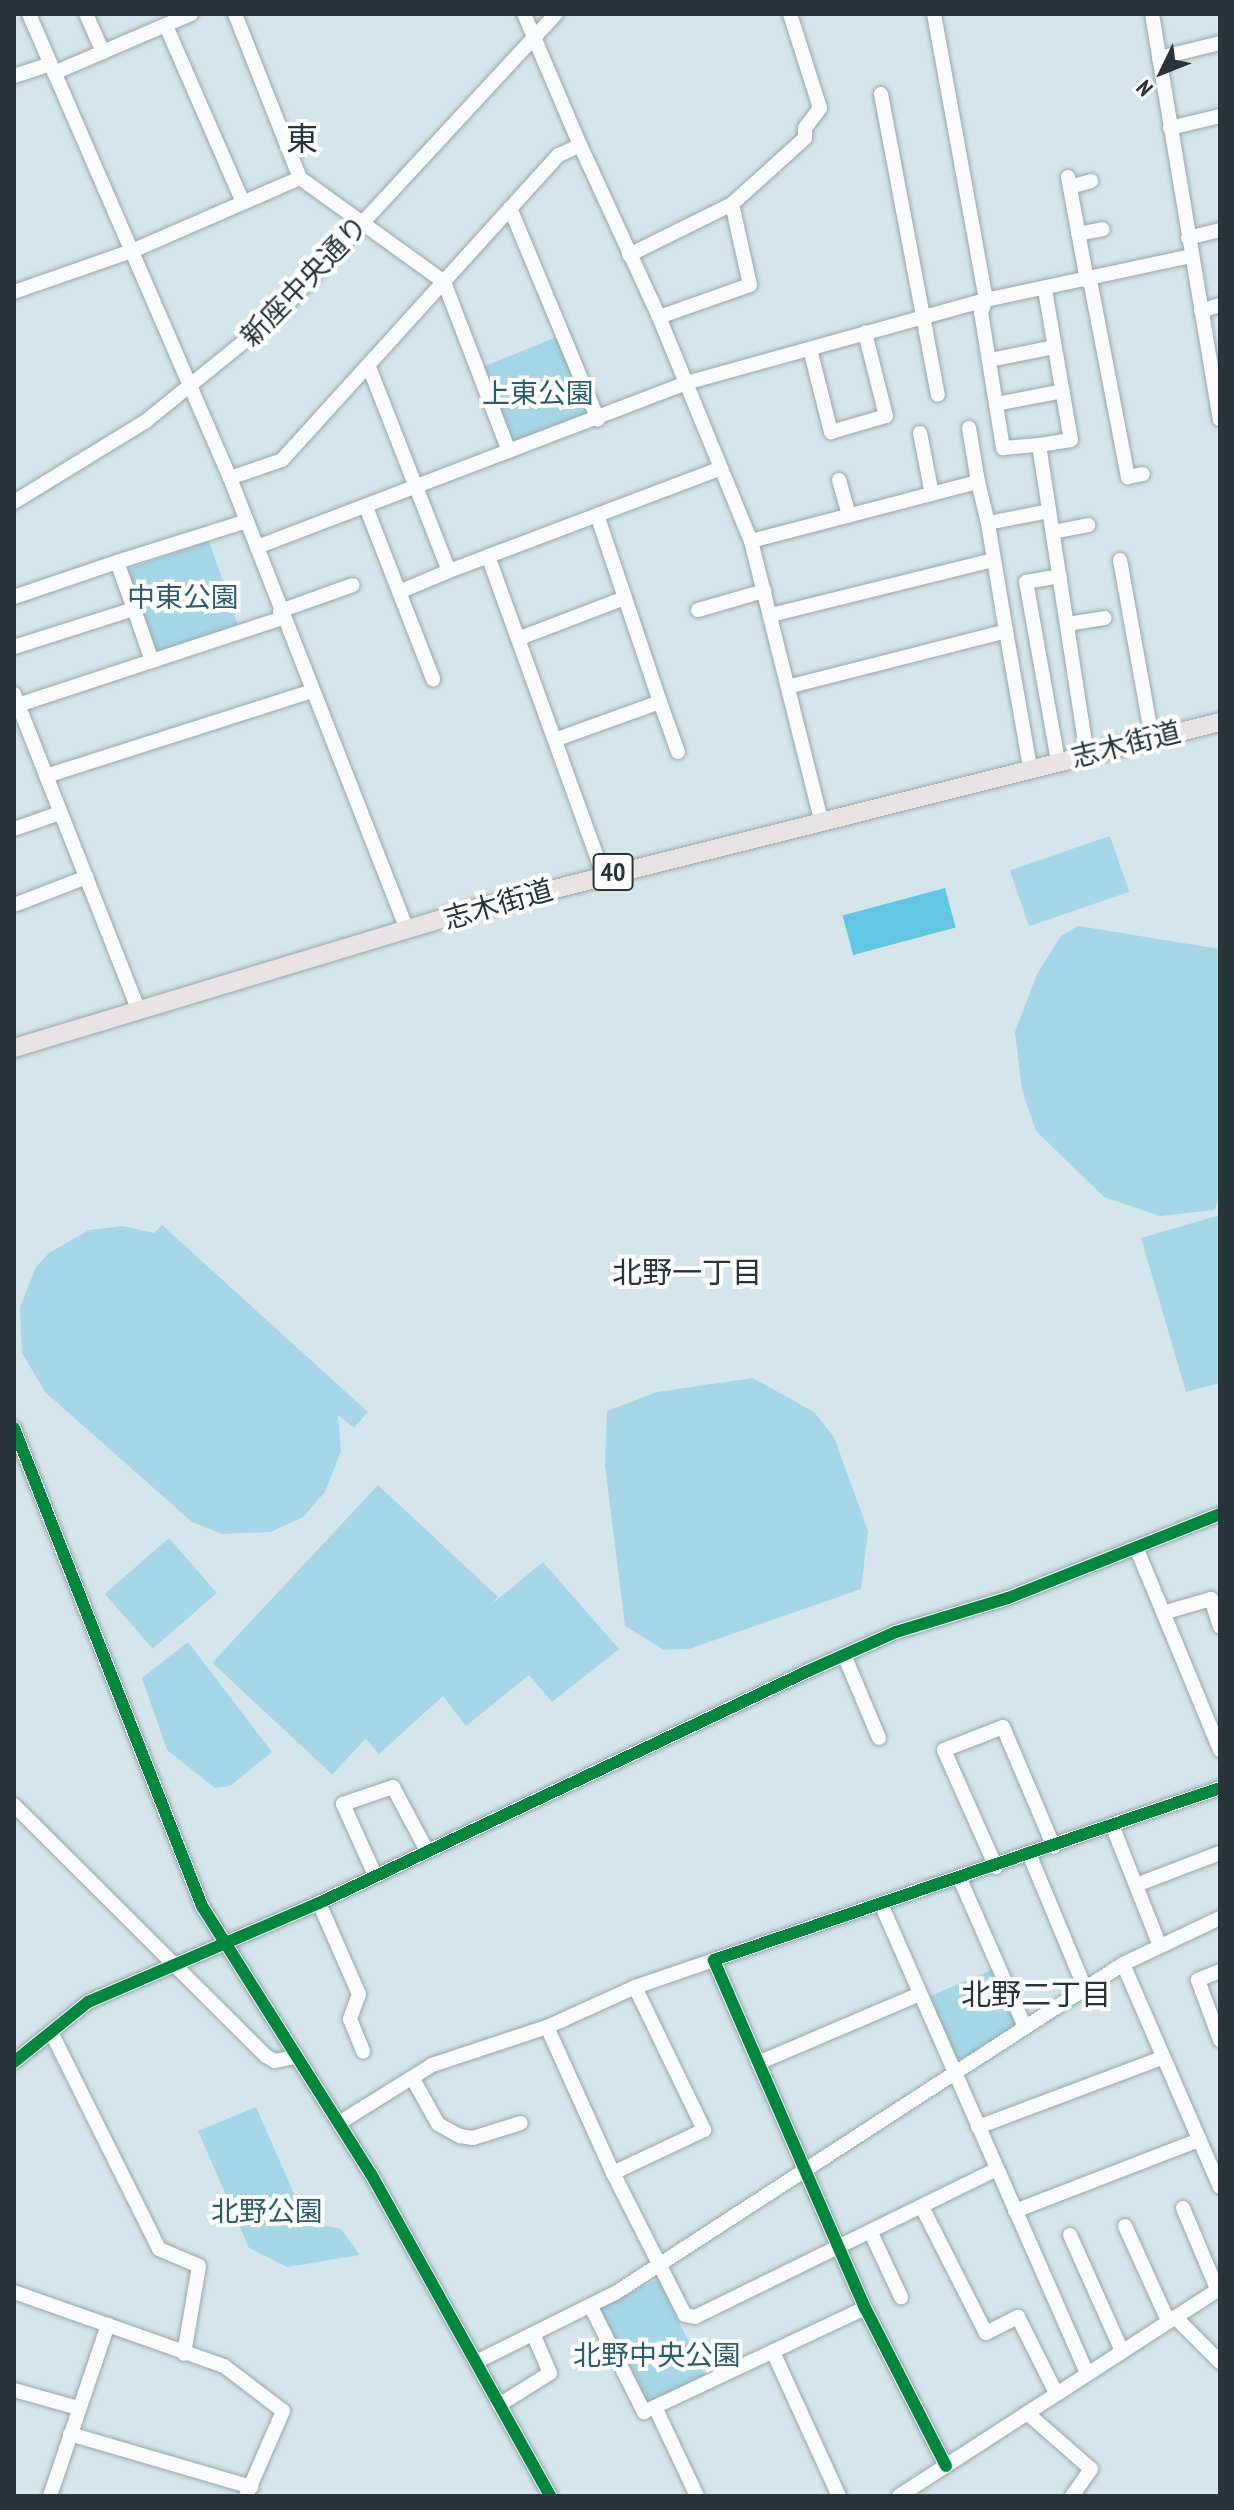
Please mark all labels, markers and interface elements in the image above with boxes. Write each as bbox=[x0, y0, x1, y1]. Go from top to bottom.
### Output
north arrow bbox=[1122, 32, 1202, 112]
text: N bbox=[1130, 74, 1159, 102]
district label: 東 bbox=[286, 119, 318, 157]
street label: 新座中央通り bbox=[234, 209, 374, 353]
park label: 上東公園 bbox=[482, 376, 594, 410]
park label: 中東公園 bbox=[127, 580, 239, 614]
street label: 志木街道 bbox=[1068, 714, 1184, 774]
road number: 40 bbox=[591, 850, 635, 894]
street label: 志木街道 bbox=[440, 872, 556, 936]
district label: 北野一丁目 bbox=[612, 1254, 762, 1290]
district label: 北野二丁目 bbox=[961, 1976, 1111, 2012]
park label: 北野公園 bbox=[211, 2194, 323, 2228]
park label: 北野中央公園 bbox=[573, 2338, 741, 2372]

